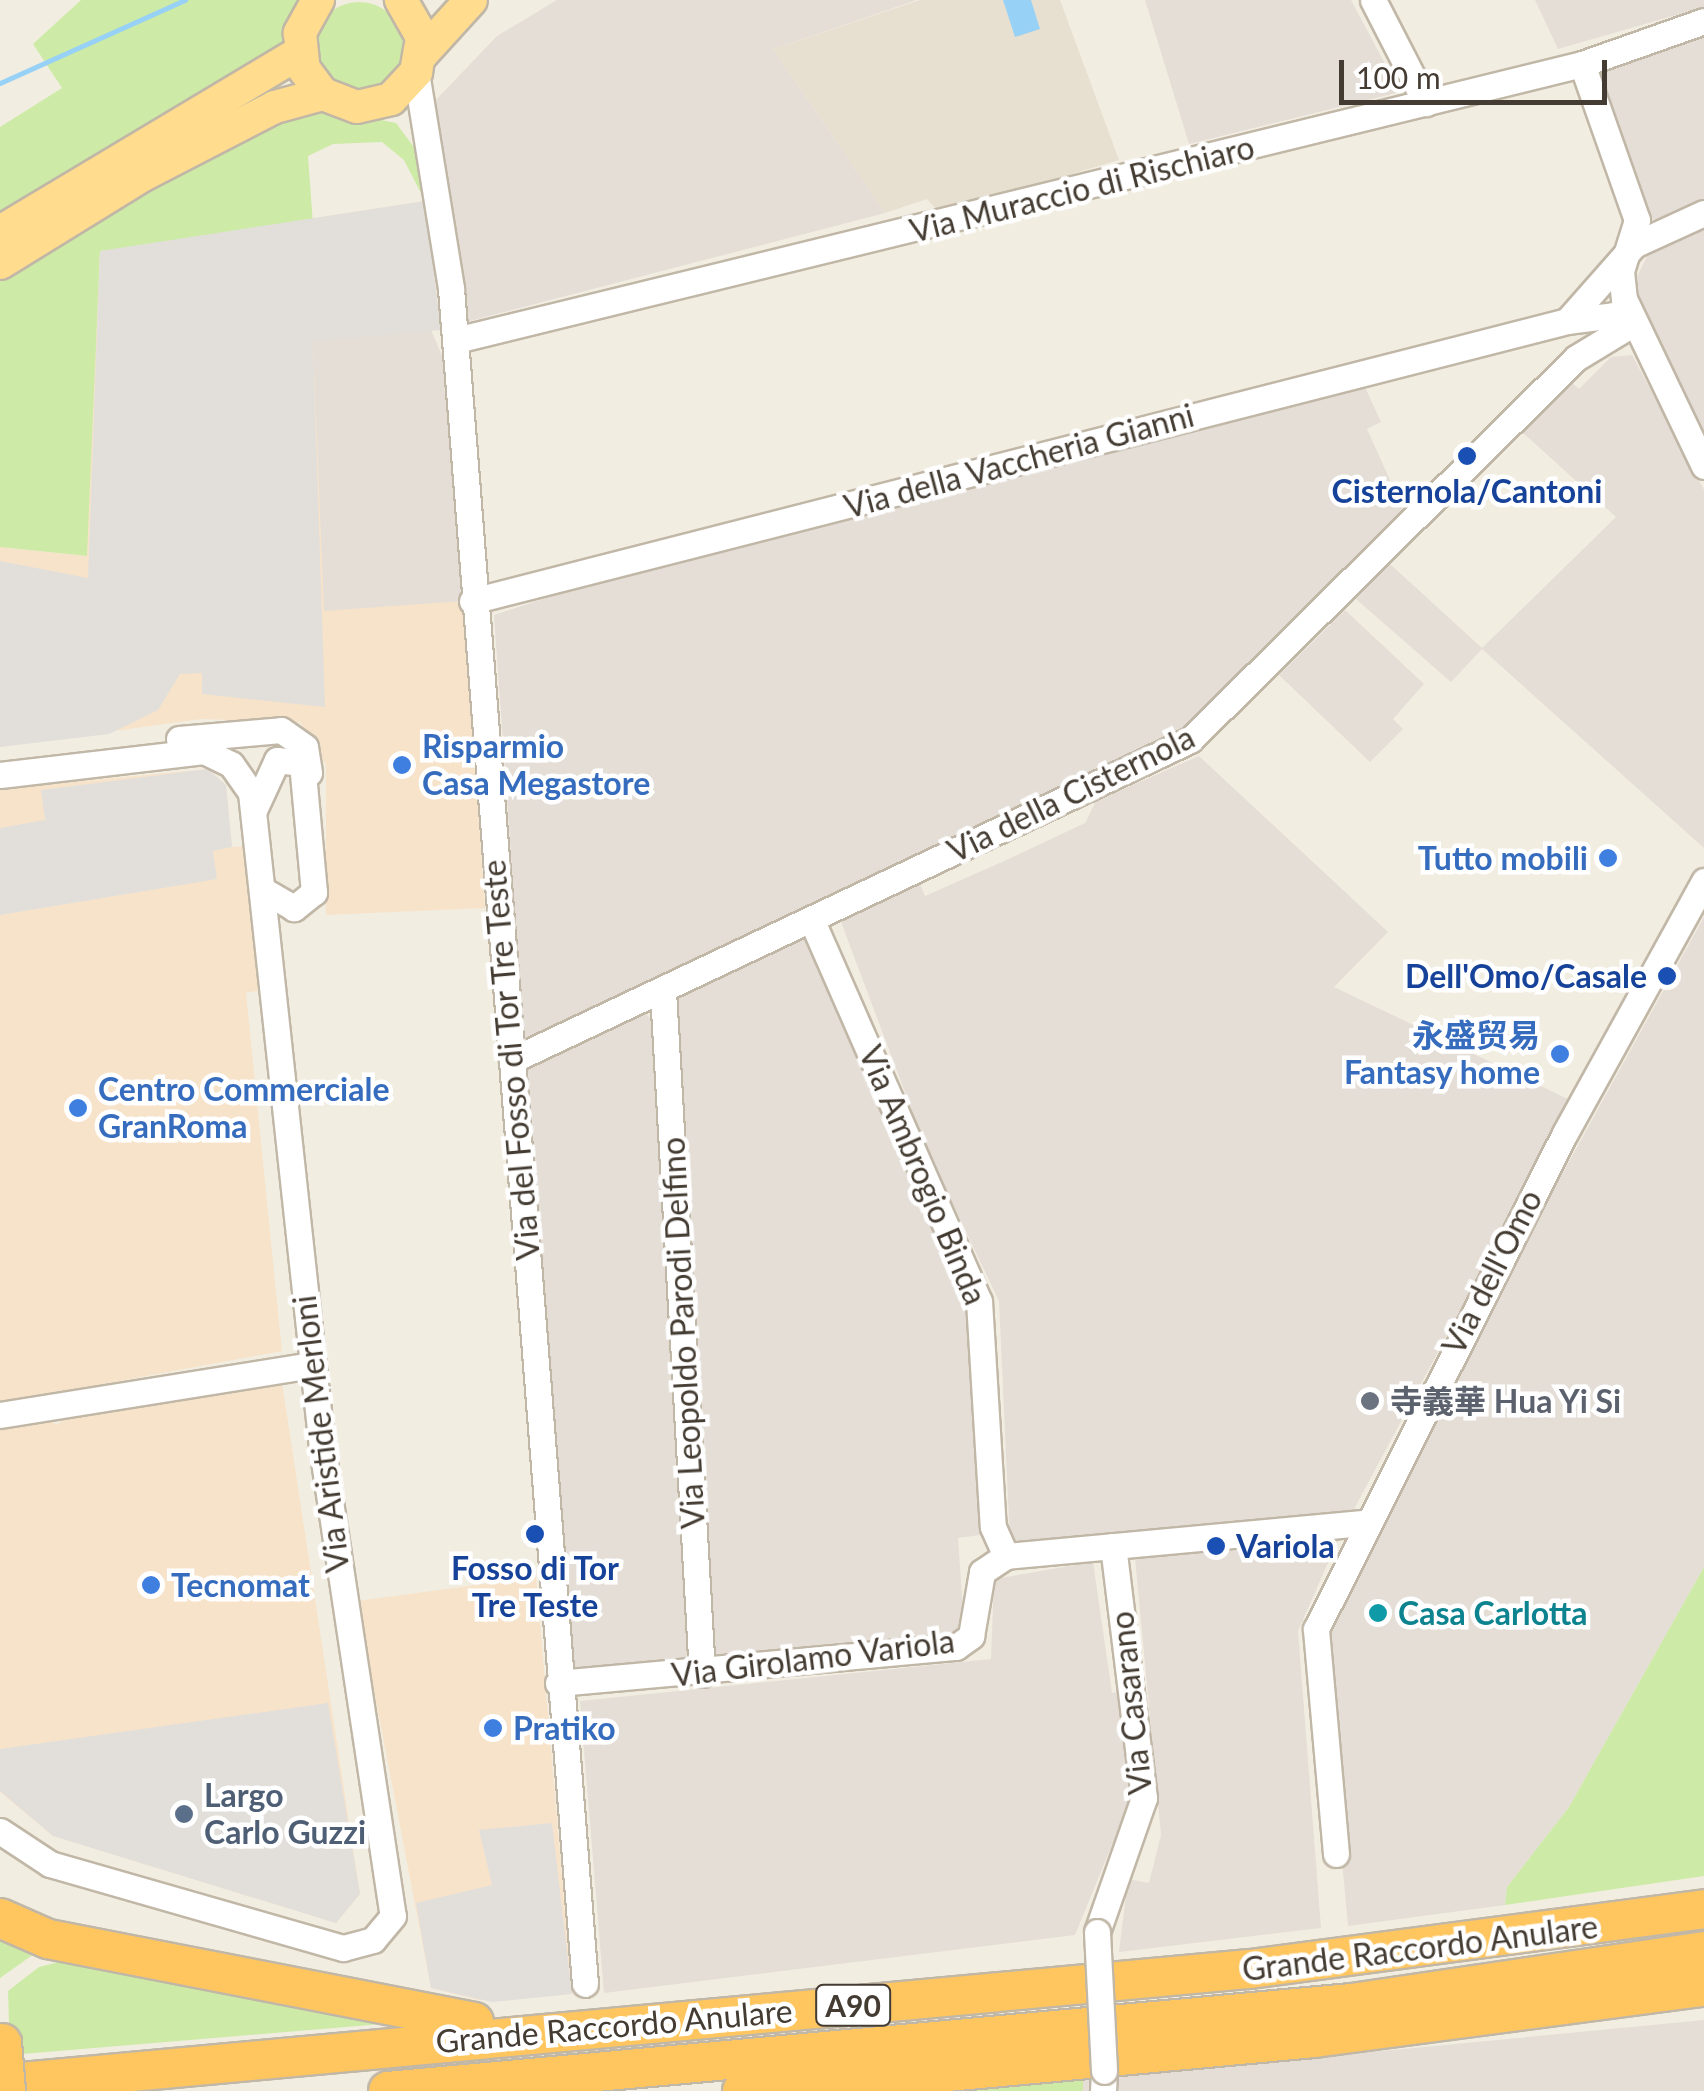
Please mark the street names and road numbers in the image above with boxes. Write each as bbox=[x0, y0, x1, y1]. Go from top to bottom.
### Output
street label: Via Muraccio di Rischiaro bbox=[906, 128, 1258, 250]
street label: Via della Vaccheria Gianni bbox=[840, 396, 1198, 526]
street label: Via della Cisternola bbox=[941, 718, 1201, 870]
street label: Via del Fosso di Tor Tre Teste bbox=[474, 857, 548, 1263]
street label: Via Ambrogio Binda bbox=[851, 1039, 995, 1311]
street label: Via Leopoldo Parodi Delfino bbox=[654, 1136, 712, 1530]
street label: Via dell'Omo bbox=[1434, 1183, 1550, 1361]
street label: Via Aristide Merloni bbox=[285, 1293, 357, 1575]
street label: Via Casarano bbox=[1102, 1610, 1160, 1796]
street label: Via Girolamo Variola bbox=[669, 1622, 957, 1694]
street label: Grande Raccordo Anulare bbox=[1239, 1907, 1601, 1989]
road number: A90 bbox=[813, 1980, 893, 2030]
street label: Grande Raccordo Anulare bbox=[433, 1991, 795, 2061]

